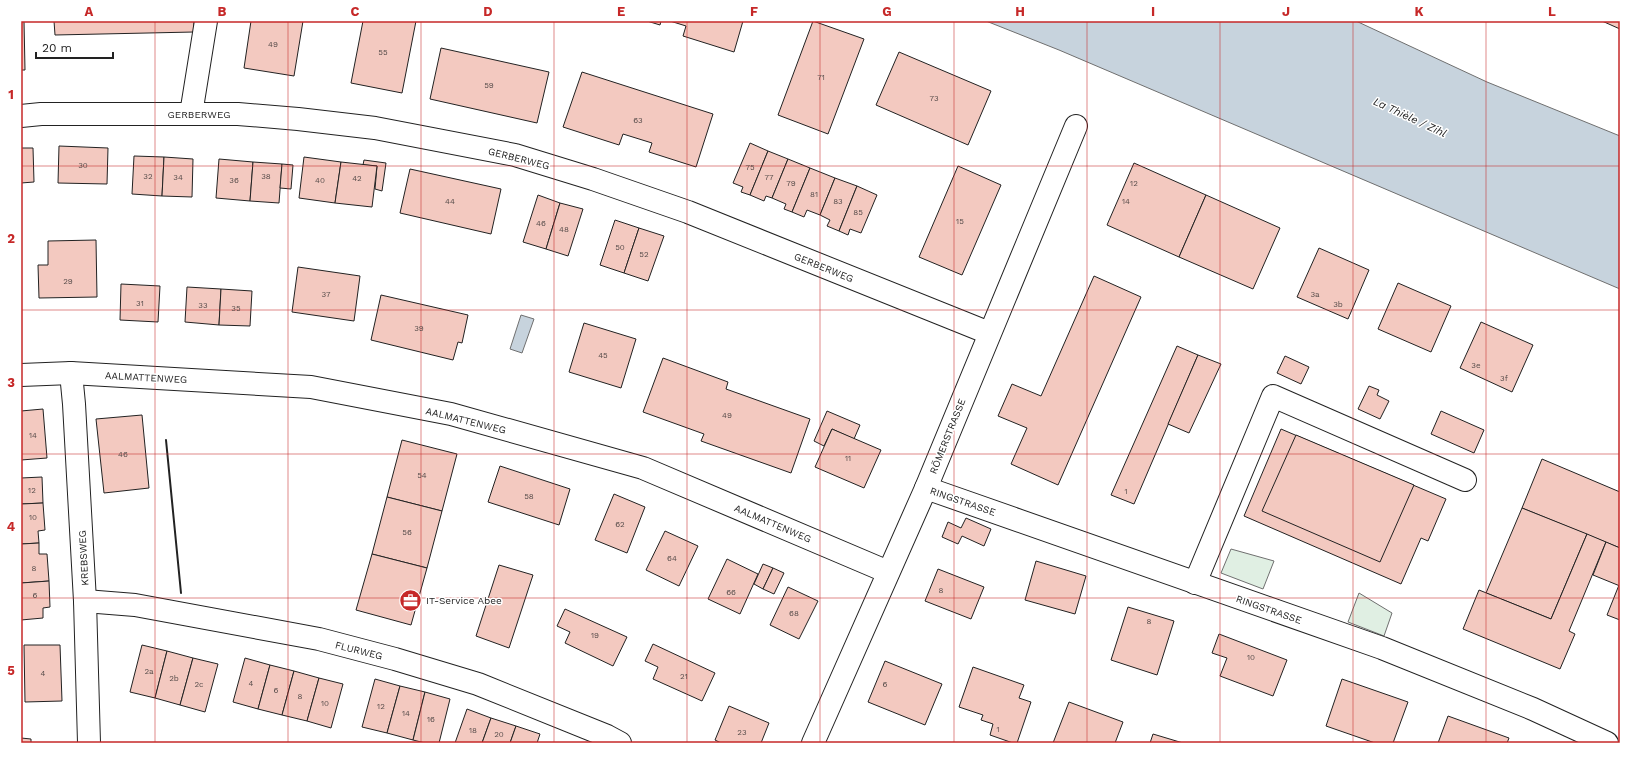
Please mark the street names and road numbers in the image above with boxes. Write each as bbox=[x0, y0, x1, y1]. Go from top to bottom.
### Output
street label: GERBERWEG bbox=[168, 109, 230, 120]
street label: GERBERWEG bbox=[487, 146, 551, 171]
street label: GERBERWEG bbox=[793, 251, 855, 284]
street label: AALMATTENWEG bbox=[105, 370, 187, 385]
street label: RÖMERSTRASSE bbox=[927, 397, 968, 475]
street label: AALMATTENWEG bbox=[425, 405, 507, 436]
street label: RINGSTRASSE bbox=[929, 485, 997, 518]
street label: AALMATTENWEG bbox=[733, 502, 813, 545]
street label: KREBSWEG bbox=[77, 530, 90, 586]
street label: RINGSTRASSE bbox=[1235, 593, 1303, 626]
street label: FLURWEG bbox=[334, 639, 384, 662]

